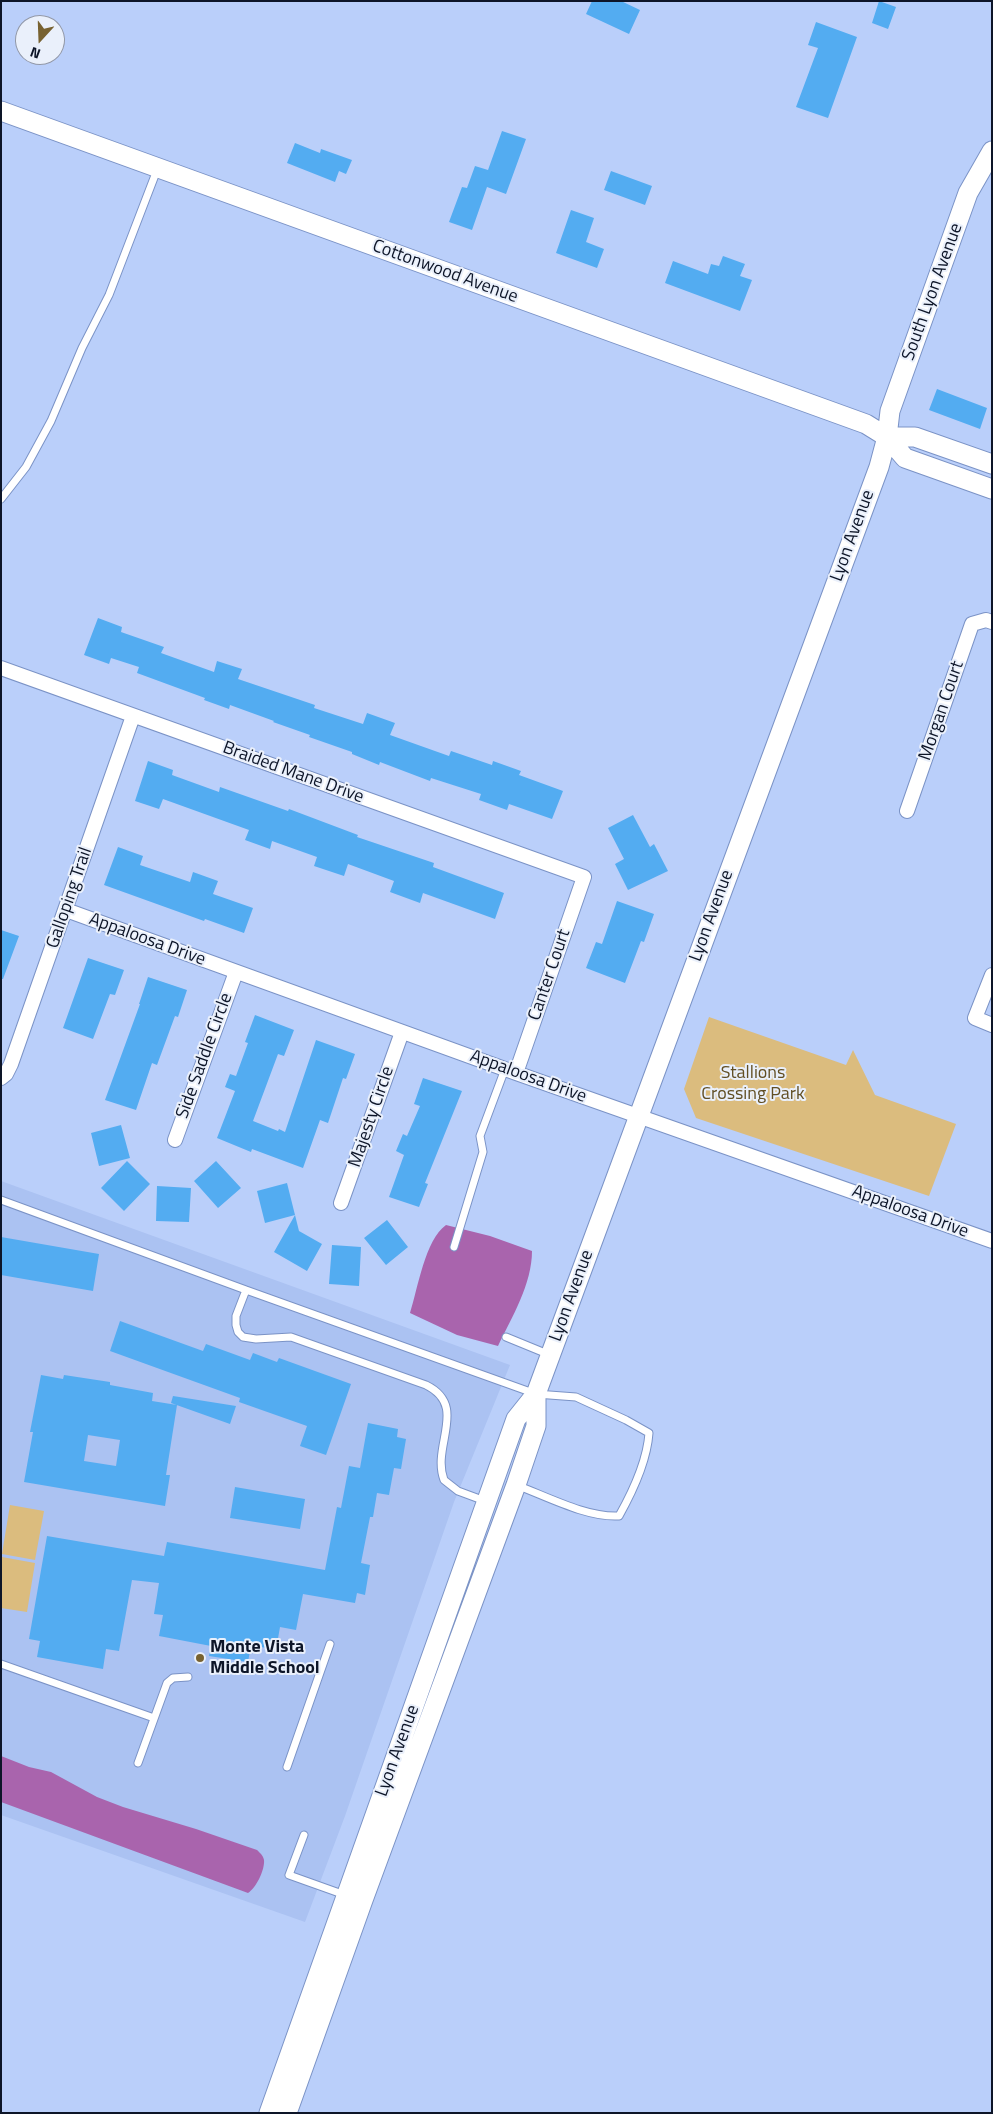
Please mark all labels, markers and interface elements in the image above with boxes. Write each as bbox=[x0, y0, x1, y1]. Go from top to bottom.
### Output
north arrow bbox=[15, 15, 65, 65]
text: N bbox=[27, 42, 43, 65]
street label: South Lyon Avenue bbox=[898, 220, 968, 364]
street label: Cottonwood Avenue bbox=[369, 236, 521, 308]
street label: Lyon Avenue bbox=[826, 487, 880, 585]
street label: Morgan Court bbox=[915, 658, 969, 764]
street label: Braided Mane Drive bbox=[219, 737, 367, 809]
street label: Galloping Trail bbox=[43, 845, 97, 951]
street label: Lyon Avenue bbox=[685, 867, 739, 965]
street label: Appaloosa Drive bbox=[86, 909, 208, 971]
street label: Canter Court bbox=[524, 926, 576, 1024]
street label: Side Saddle Circle bbox=[172, 990, 238, 1122]
street label: Appaloosa Drive bbox=[467, 1046, 589, 1108]
park label: Stallions Crossing Park bbox=[701, 1063, 805, 1106]
street label: Majesty Circle bbox=[345, 1064, 399, 1170]
street label: Appaloosa Drive bbox=[849, 1181, 971, 1243]
street label: Lyon Avenue bbox=[545, 1247, 599, 1345]
place label: Monte Vista Middle School bbox=[210, 1637, 320, 1680]
marker: Monte Vista Middle School bbox=[194, 1652, 206, 1664]
street label: Lyon Avenue bbox=[371, 1702, 425, 1800]

